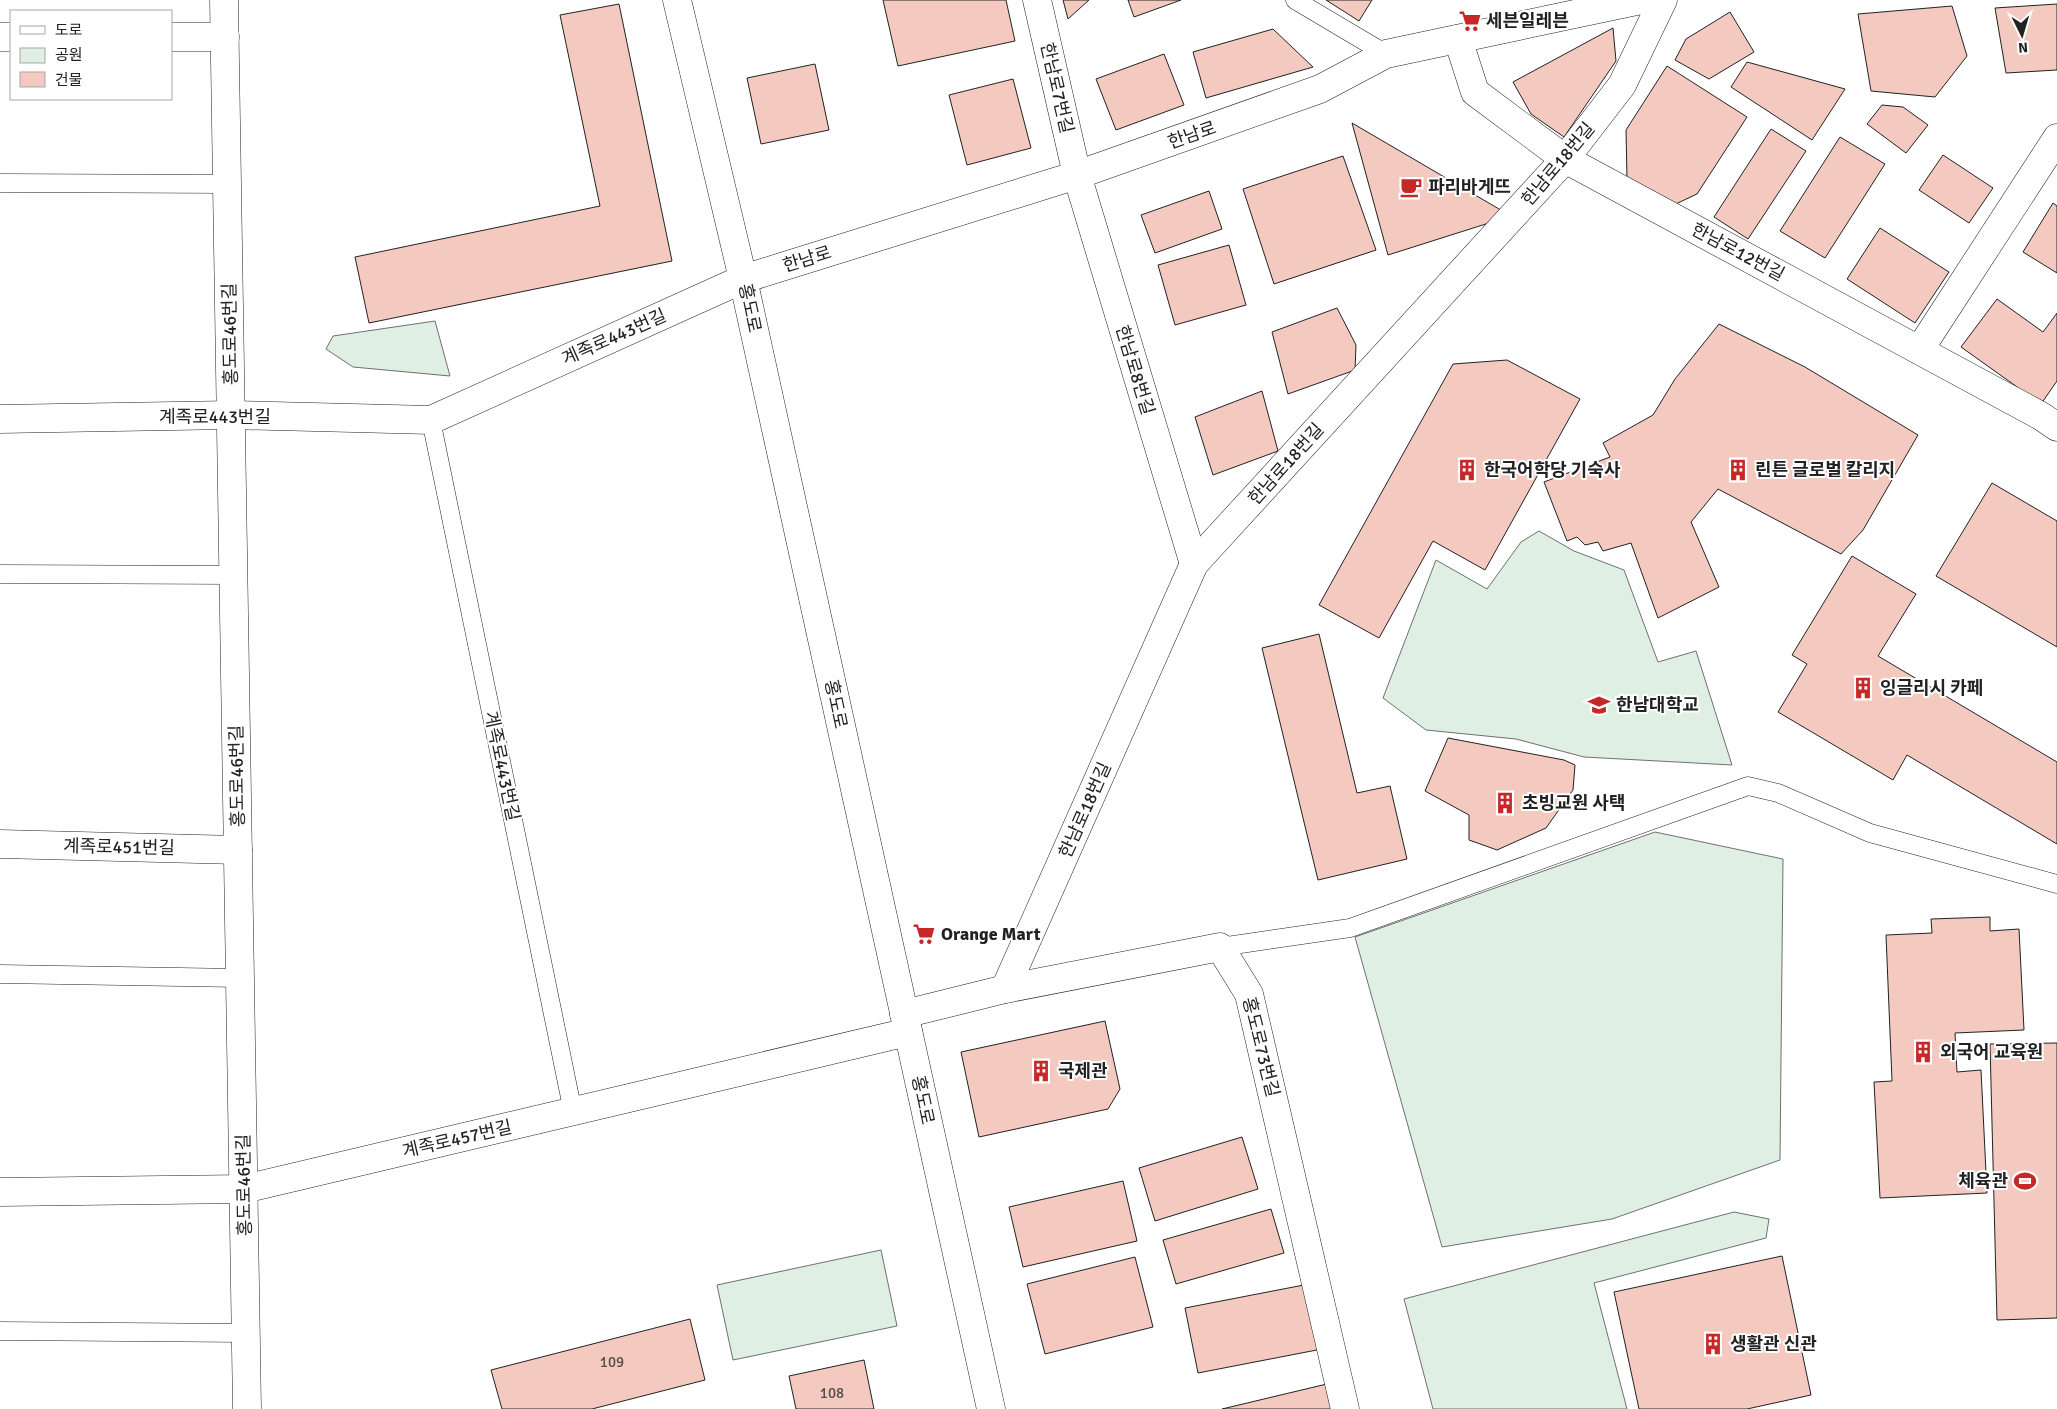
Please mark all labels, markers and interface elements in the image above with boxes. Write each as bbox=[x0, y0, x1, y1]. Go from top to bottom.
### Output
supermarket icon: 세븐일레븐 bbox=[1457, 8, 1483, 34]
legend bbox=[10, 10, 172, 100]
place label: 세븐일레븐 bbox=[1486, 10, 1569, 32]
north arrow bbox=[1997, 10, 2047, 60]
text: 도로 bbox=[55, 21, 83, 39]
text: N bbox=[2017, 39, 2029, 56]
street label: 한남로7번길 bbox=[1036, 40, 1078, 136]
text: 공원 bbox=[55, 46, 83, 64]
text: 건물 bbox=[55, 71, 83, 89]
street label: 한남로 bbox=[1165, 117, 1219, 153]
street label: 한남로18번길 bbox=[1517, 118, 1599, 210]
cafe icon: 파리바게뜨 bbox=[1398, 174, 1424, 200]
place label: 파리바게뜨 bbox=[1428, 176, 1511, 198]
street label: 한남로12번길 bbox=[1688, 218, 1788, 286]
street label: 한남로 bbox=[780, 241, 834, 277]
street label: 홍도로 bbox=[734, 281, 766, 335]
street label: 홍도로46번길 bbox=[218, 283, 242, 385]
street label: 계족로443번길 bbox=[558, 304, 670, 370]
street label: 한남로8번길 bbox=[1111, 323, 1159, 417]
street label: 계족로443번길 bbox=[159, 406, 271, 428]
street label: 한남로18번길 bbox=[1244, 419, 1328, 509]
building icon: 한국어학당 기숙사 bbox=[1454, 457, 1480, 483]
building icon: 린튼 글로벌 칼리지 bbox=[1725, 457, 1751, 483]
place label: 한국어학당 기숙사 bbox=[1484, 459, 1621, 481]
place label: 린튼 글로벌 칼리지 bbox=[1755, 459, 1895, 481]
building icon: 잉글리시 카페 bbox=[1850, 675, 1876, 701]
street label: 홍도로 bbox=[820, 677, 852, 731]
place label: 잉글리시 카페 bbox=[1880, 677, 1983, 699]
school or university icon: 한남대학교 bbox=[1586, 692, 1612, 718]
place label: 한남대학교 bbox=[1616, 694, 1699, 716]
street label: 계족로443번길 bbox=[480, 709, 524, 823]
street label: 홍도로46번길 bbox=[225, 725, 249, 827]
street label: 한남로18번길 bbox=[1054, 759, 1116, 861]
building icon: 초빙교원 사택 bbox=[1492, 790, 1518, 816]
place label: 초빙교원 사택 bbox=[1522, 792, 1625, 814]
street label: 계족로451번길 bbox=[63, 835, 175, 859]
supermarket icon: Orange Mart bbox=[911, 921, 937, 947]
place label: Orange Mart bbox=[941, 923, 1041, 945]
street label: 홍도로73번길 bbox=[1238, 995, 1284, 1099]
building icon: 외국어 교육원 bbox=[1910, 1039, 1936, 1065]
place label: 외국어 교육원 bbox=[1940, 1041, 2043, 1063]
building icon: 국제관 bbox=[1028, 1058, 1054, 1084]
place label: 국제관 bbox=[1058, 1060, 1108, 1082]
street label: 홍도로 bbox=[907, 1073, 939, 1127]
street label: 계족로457번길 bbox=[400, 1116, 514, 1162]
street label: 홍도로46번길 bbox=[232, 1134, 256, 1236]
sports icon: 체육관 bbox=[2012, 1168, 2038, 1194]
place label: 체육관 bbox=[1958, 1170, 2008, 1192]
building icon: 생활관 신관 bbox=[1700, 1331, 1726, 1357]
place label: 생활관 신관 bbox=[1730, 1333, 1817, 1355]
house number: 109 bbox=[600, 1353, 624, 1371]
house number: 108 bbox=[820, 1384, 844, 1402]

